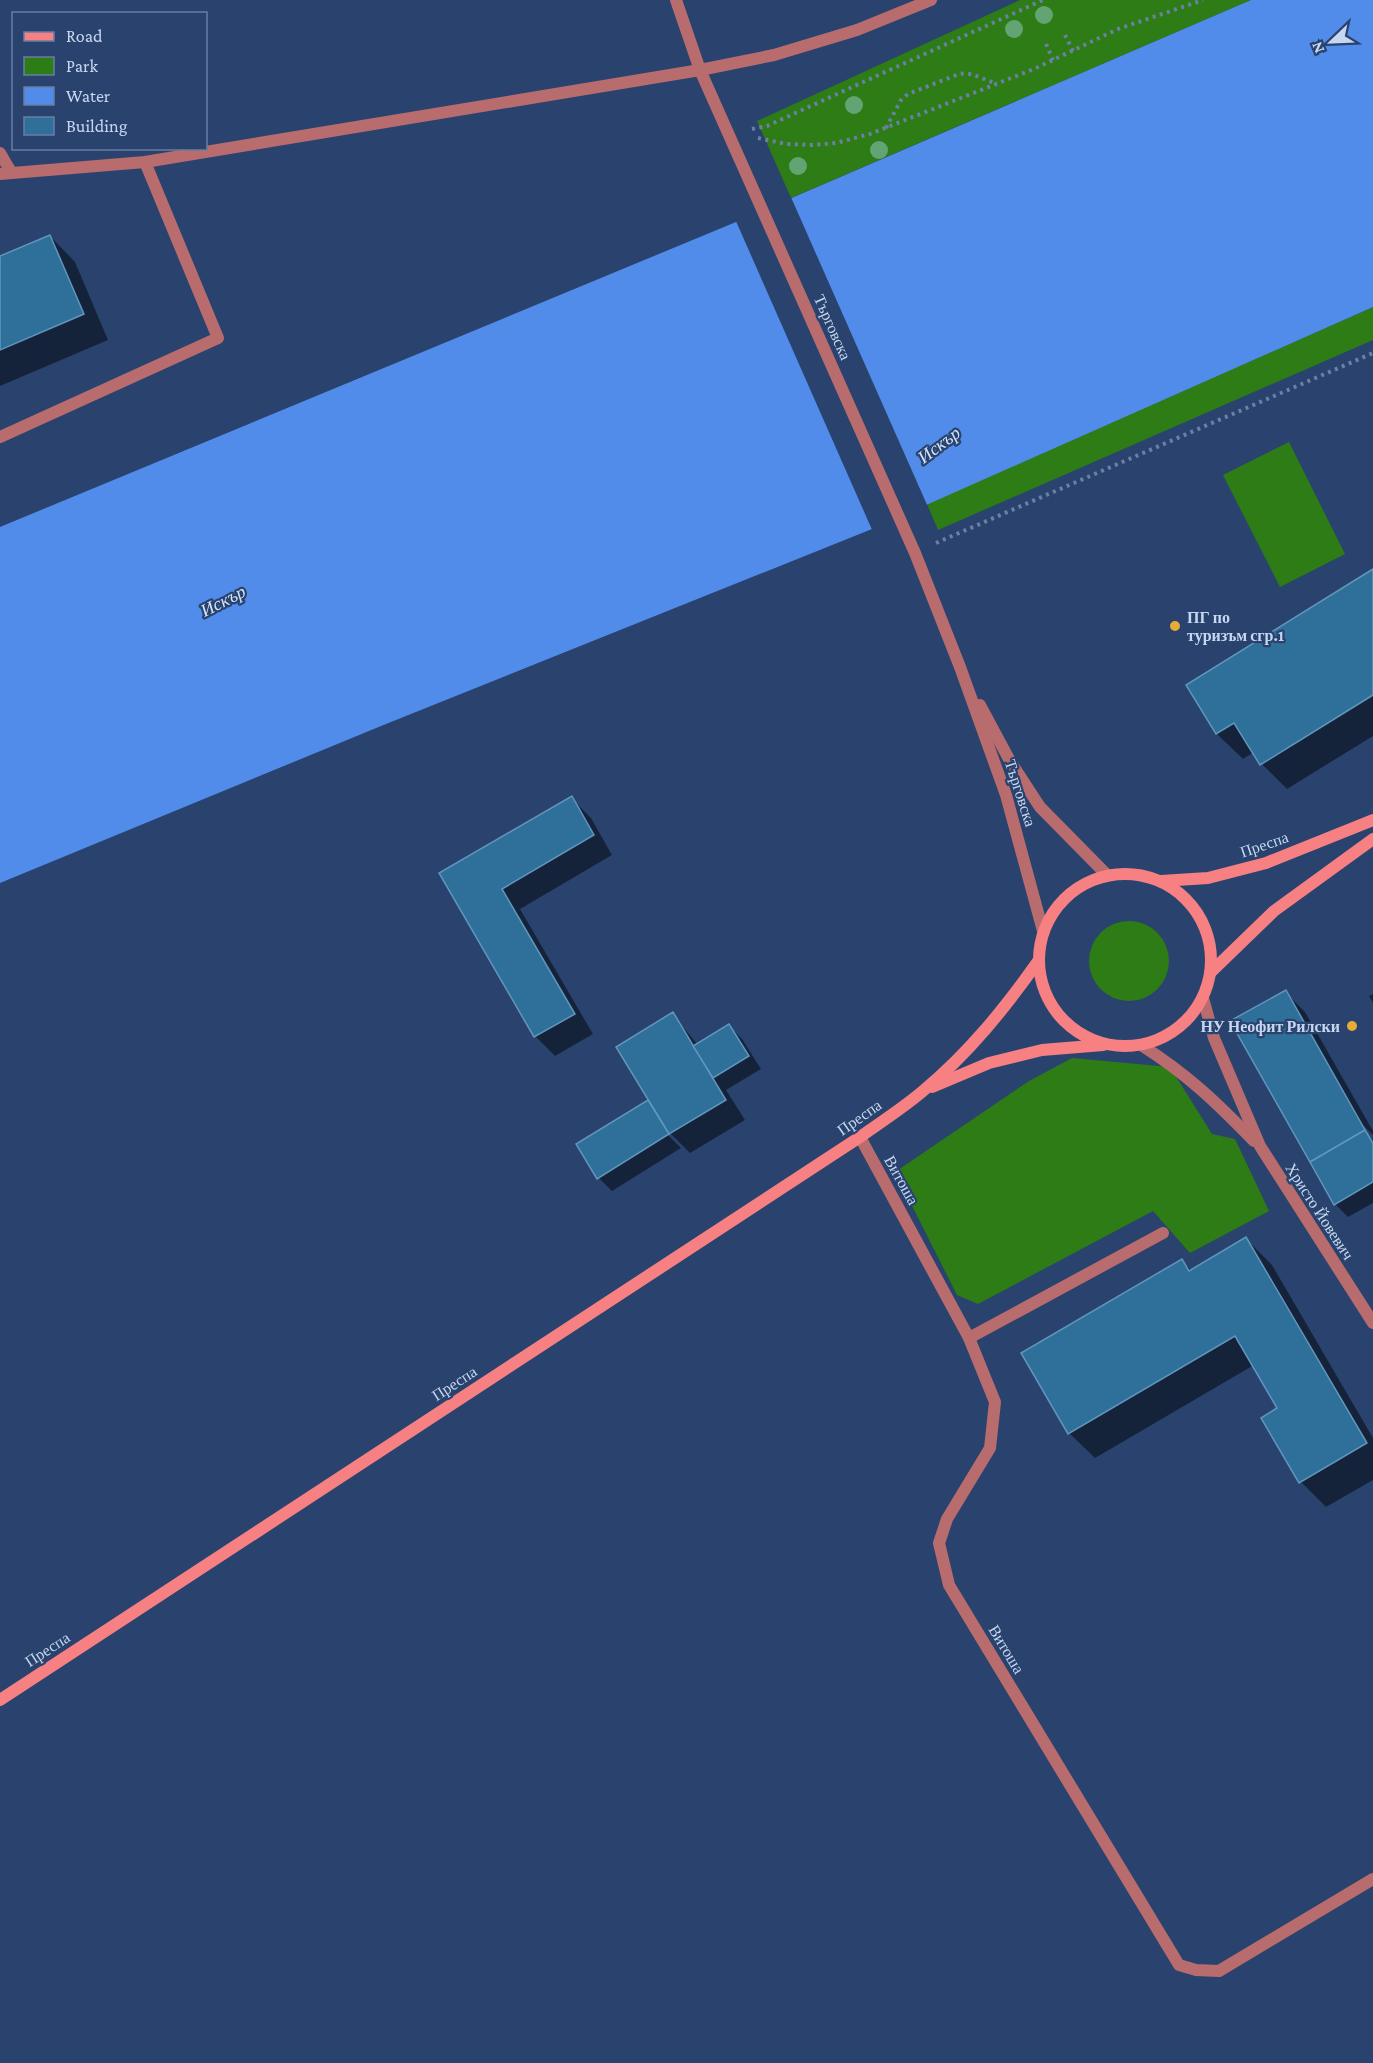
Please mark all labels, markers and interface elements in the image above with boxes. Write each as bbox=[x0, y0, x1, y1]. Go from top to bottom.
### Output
legend bbox=[12, 12, 207, 150]
north arrow bbox=[1301, 12, 1361, 72]
text: Road bbox=[66, 26, 103, 46]
text: N bbox=[1308, 39, 1328, 56]
text: Park bbox=[66, 56, 98, 76]
text: Water bbox=[66, 86, 111, 106]
text: Building bbox=[66, 116, 128, 136]
street label: Търговска bbox=[810, 292, 854, 363]
water label: Искър bbox=[913, 423, 964, 468]
water label: Искър bbox=[196, 581, 249, 621]
place label: ПГ по туризъм сгр.1 bbox=[1187, 609, 1284, 645]
marker: ПГ по туризъм сгр.1 bbox=[1168, 619, 1182, 633]
street label: Търговска bbox=[1001, 758, 1039, 829]
street label: Преспа bbox=[1238, 828, 1291, 862]
place label: НУ Неофит Рилски bbox=[1200, 1018, 1340, 1036]
marker: НУ Неофит Рилски bbox=[1345, 1019, 1359, 1033]
street label: Преспа bbox=[834, 1096, 885, 1139]
street label: Витоша bbox=[881, 1153, 922, 1208]
street label: Христо Йовевич bbox=[1281, 1159, 1358, 1263]
street label: Преспа bbox=[429, 1363, 480, 1405]
street label: Витоша bbox=[986, 1622, 1028, 1677]
street label: Преспа bbox=[22, 1629, 73, 1671]

